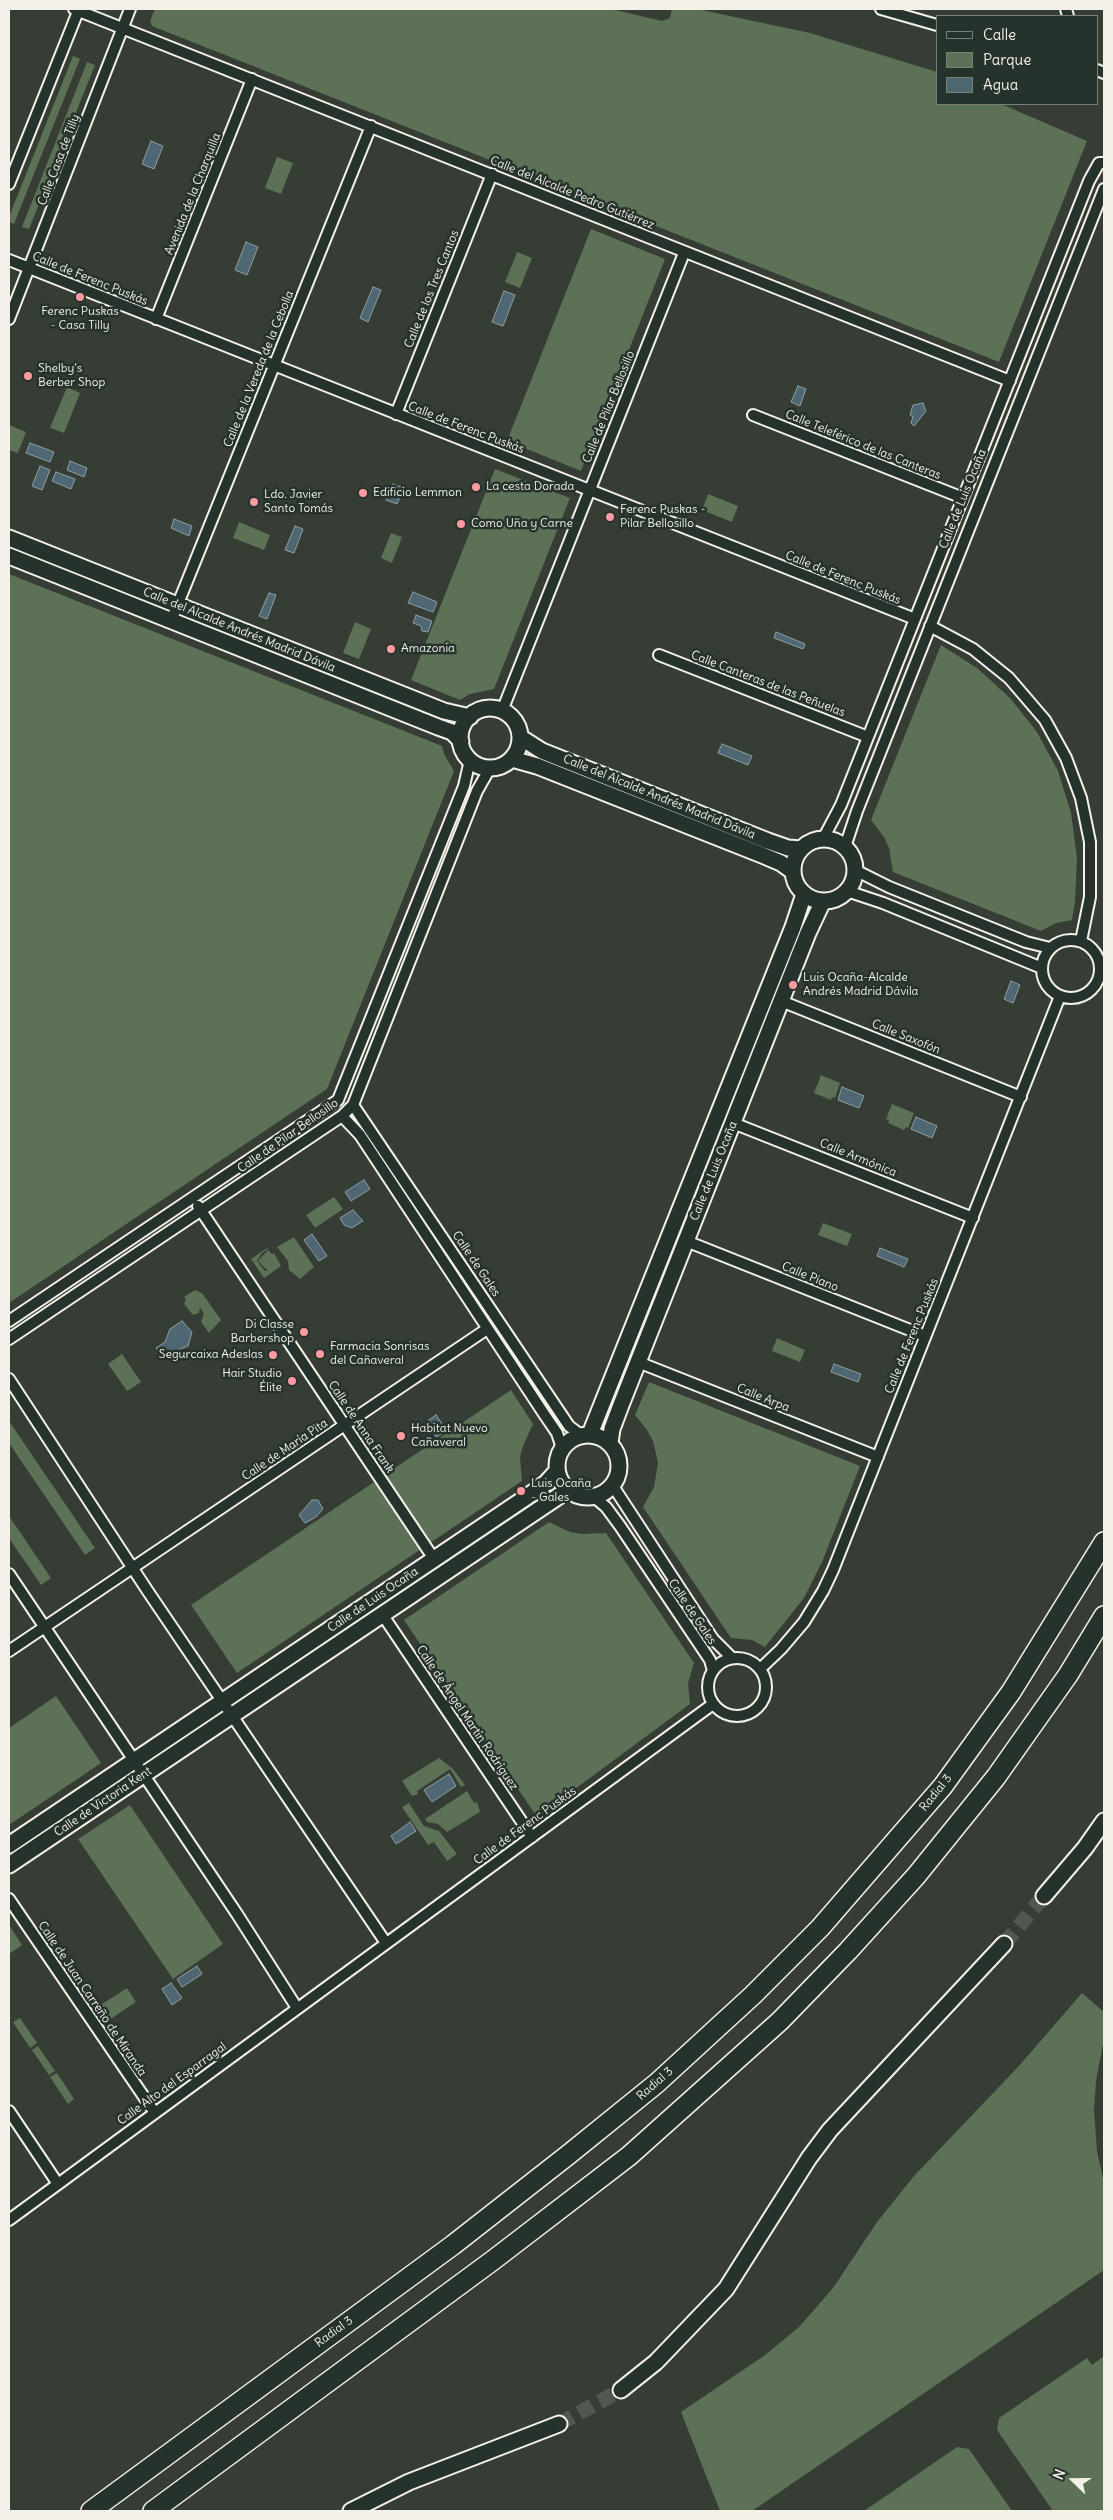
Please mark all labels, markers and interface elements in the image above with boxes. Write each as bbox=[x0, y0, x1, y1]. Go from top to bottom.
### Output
legend bbox=[936, 15, 1098, 105]
text: Calle bbox=[983, 25, 1016, 44]
text: Parque bbox=[983, 50, 1031, 69]
text: Agua bbox=[983, 75, 1018, 94]
street label: Calle Casa de Tilly bbox=[35, 112, 83, 208]
street label: Avenida de la Charquilla bbox=[162, 131, 224, 257]
street label: Calle del Alcalde Pedro Gutiérrez bbox=[488, 153, 656, 233]
street label: Calle de los Tres Cantos bbox=[402, 228, 462, 350]
street label: Calle de Ferenc Puskás bbox=[30, 249, 150, 309]
street label: Calle de la Vereda de la Cebolla bbox=[221, 289, 297, 449]
marker: Ferenc Puskas - Casa Tilly bbox=[74, 291, 86, 303]
place label: Ferenc Puskas - Casa Tilly bbox=[41, 305, 119, 333]
street label: Calle de Pilar Bellosillo bbox=[580, 349, 638, 465]
place label: Shelby’s Berber Shop bbox=[38, 362, 105, 390]
marker: Shelby’s Berber Shop bbox=[22, 370, 34, 382]
street label: Calle de Ferenc Puskás bbox=[406, 399, 526, 457]
street label: Calle Teleférico de las Canteras bbox=[783, 407, 943, 483]
street label: Calle de Luis Ocaña bbox=[936, 447, 990, 551]
place label: La cesta Dorada bbox=[486, 480, 574, 494]
marker: La cesta Dorada bbox=[470, 481, 482, 493]
place label: Edificio Lemmon bbox=[373, 486, 462, 500]
marker: Edificio Lemmon bbox=[357, 487, 369, 499]
place label: Ldo. Javier Santo Tomás bbox=[264, 488, 333, 516]
marker: Ldo. Javier Santo Tomás bbox=[248, 496, 260, 508]
place label: Ferenc Puskas - Pilar Bellosillo bbox=[620, 503, 706, 531]
marker: Ferenc Puskas - Pilar Bellosillo bbox=[604, 511, 616, 523]
place label: Como Uña y Carne bbox=[471, 517, 573, 531]
marker: Como Uña y Carne bbox=[455, 518, 467, 530]
street label: Calle de Ferenc Puskás bbox=[783, 548, 903, 608]
street label: Calle del Alcalde Andrés Madrid Dávila bbox=[141, 585, 337, 675]
place label: Amazonia bbox=[401, 642, 455, 656]
marker: Amazonia bbox=[385, 643, 397, 655]
street label: Calle Canteras de las Peñuelas bbox=[689, 648, 847, 720]
street label: Calle del Alcalde Andrés Madrid Dávila bbox=[561, 752, 757, 842]
place label: Luis Ocaña-Alcalde Andrés Madrid Dávila bbox=[803, 971, 918, 999]
marker: Luis Ocaña-Alcalde Andrés Madrid Dávila bbox=[787, 979, 799, 991]
street label: Calle Saxofón bbox=[870, 1017, 942, 1057]
street label: Calle de Pilar Bellosillo bbox=[235, 1096, 341, 1176]
street label: Calle de Luis Ocaña bbox=[687, 1119, 741, 1223]
street label: Calle Armónica bbox=[817, 1136, 899, 1180]
street label: Calle de Gales bbox=[449, 1229, 503, 1299]
street label: Calle Piano bbox=[780, 1259, 840, 1295]
street label: Calle de Ferenc Puskás bbox=[882, 1276, 942, 1396]
place label: Di Classe Barbershop bbox=[230, 1318, 294, 1346]
marker: Di Classe Barbershop bbox=[298, 1326, 310, 1338]
place label: Farmacia Sonrisas del Cañaveral bbox=[330, 1340, 430, 1368]
place label: Segurcaixa Adeslas bbox=[159, 1348, 263, 1362]
marker: Farmacia Sonrisas del Cañaveral bbox=[314, 1348, 326, 1360]
marker: Segurcaixa Adeslas bbox=[267, 1349, 279, 1361]
place label: Hair Studio Élite bbox=[222, 1367, 282, 1395]
marker: Hair Studio Élite bbox=[286, 1375, 298, 1387]
street label: Calle de Anna Frank bbox=[325, 1378, 397, 1476]
street label: Calle Arpa bbox=[735, 1381, 791, 1415]
street label: Calle de María Pita bbox=[239, 1416, 331, 1484]
place label: Habitat Nuevo Cañaveral bbox=[411, 1422, 488, 1450]
marker: Habitat Nuevo Cañaveral bbox=[395, 1430, 407, 1442]
place label: Luis Ocaña - Gales bbox=[531, 1477, 591, 1505]
marker: Luis Ocaña - Gales bbox=[515, 1485, 527, 1497]
street label: Calle de Luis Ocaña bbox=[325, 1564, 421, 1636]
street label: Calle de Gales bbox=[665, 1577, 719, 1647]
street label: Calle de Ángel Martín Rodríguez bbox=[413, 1643, 521, 1793]
street label: Calle de Victoria Kent bbox=[52, 1764, 154, 1840]
street label: Radial 3 bbox=[917, 1772, 955, 1814]
street label: Calle de Ferenc Puskás bbox=[471, 1784, 579, 1868]
street label: Calle de Juan Carreño de Miranda bbox=[35, 1919, 149, 2079]
street label: Calle Alto del Esparragal bbox=[115, 2040, 229, 2128]
street label: Radial 3 bbox=[634, 2064, 676, 2104]
street label: Radial 3 bbox=[312, 2313, 356, 2351]
north arrow bbox=[1048, 2455, 1098, 2505]
text: N bbox=[1049, 2467, 1069, 2482]

